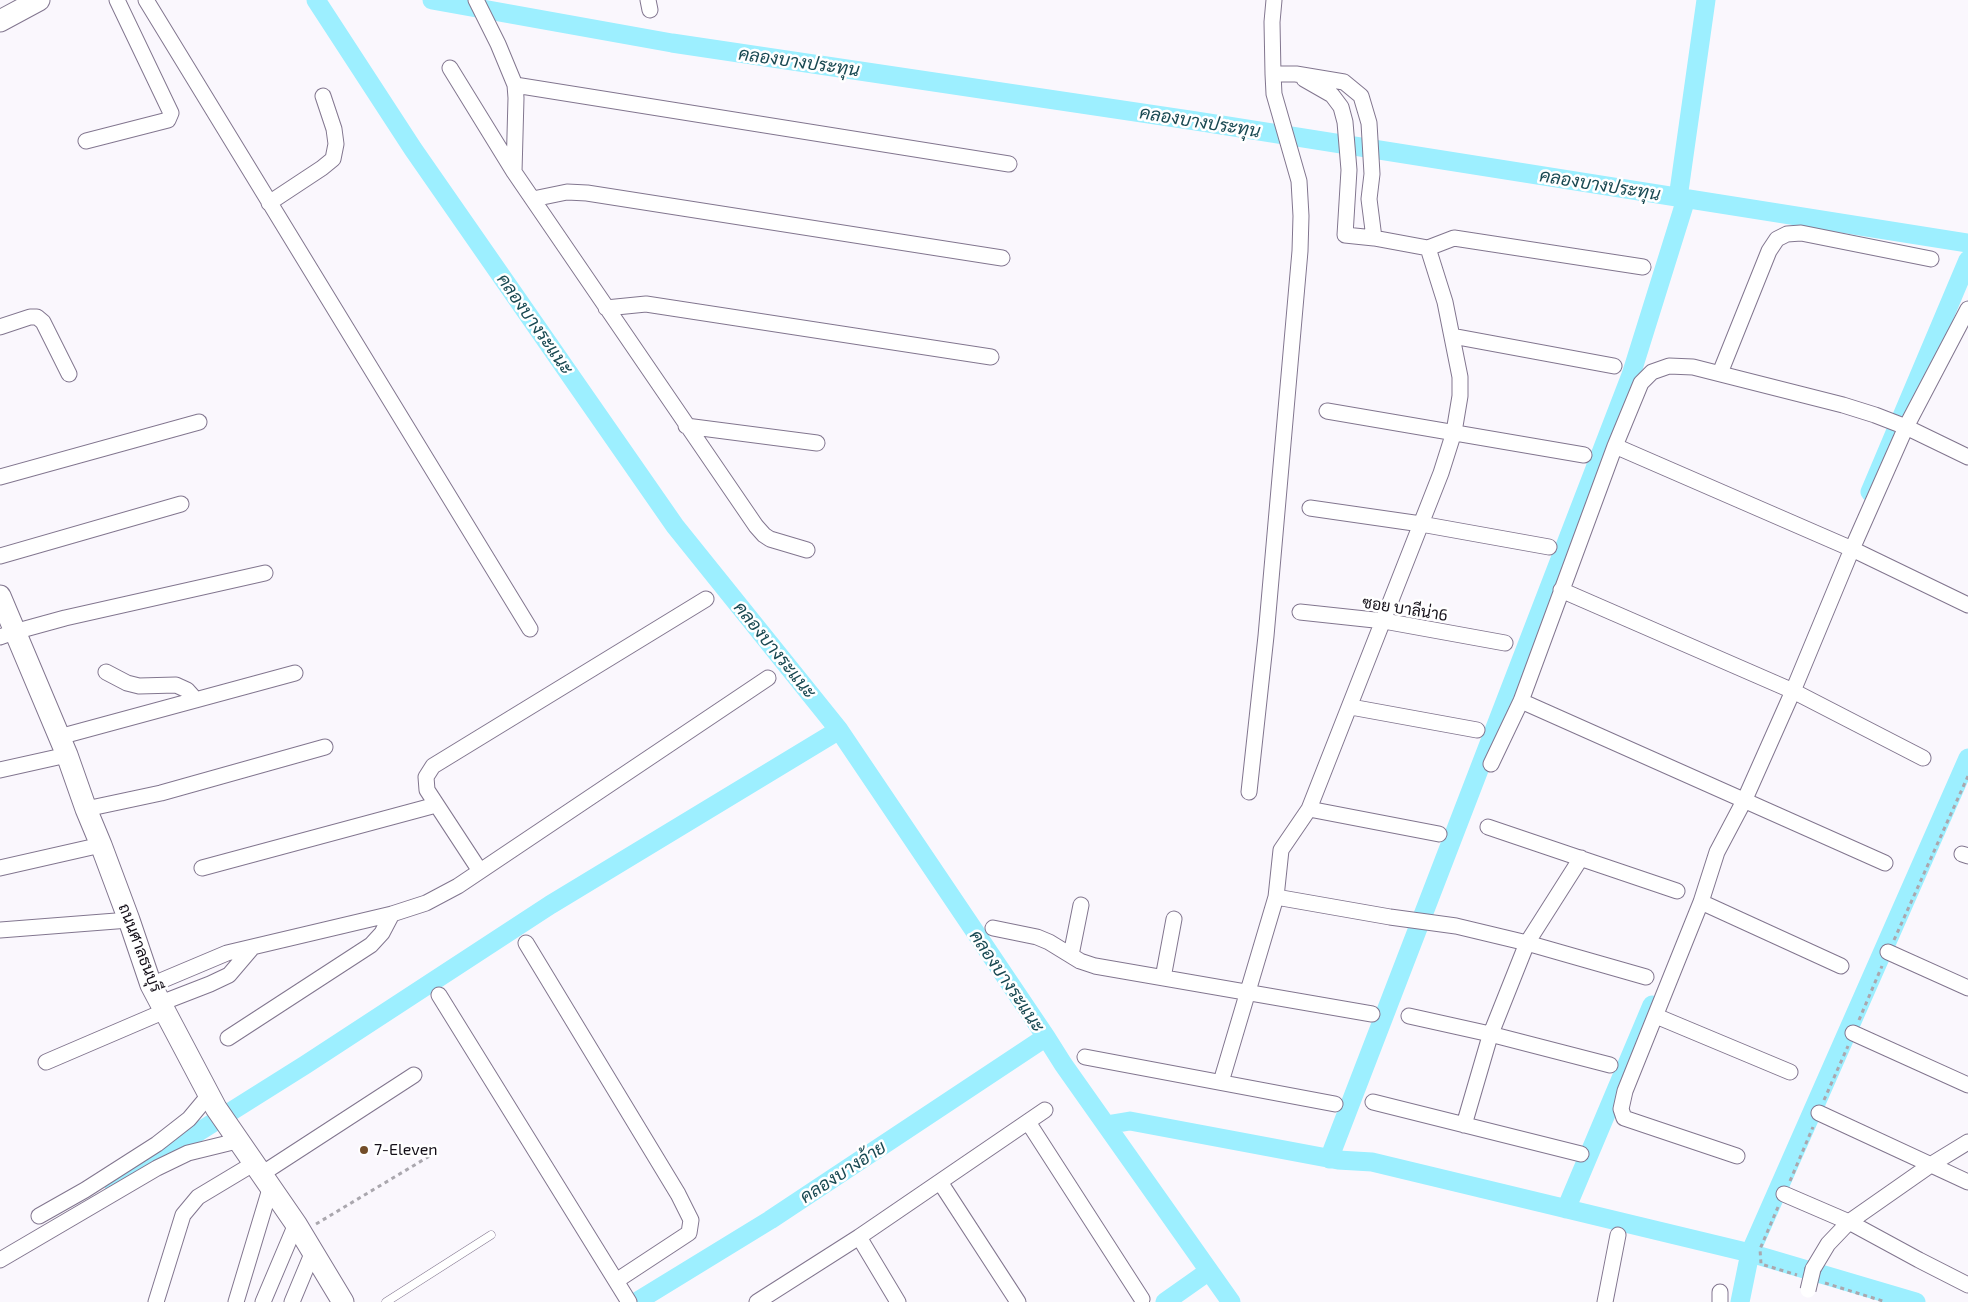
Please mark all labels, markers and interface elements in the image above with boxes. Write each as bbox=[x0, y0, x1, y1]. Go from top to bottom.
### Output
water label: คลองบางประทุน bbox=[737, 43, 861, 81]
water label: คลองบางประทุน bbox=[1138, 102, 1262, 142]
water label: คลองบางประทุน bbox=[1538, 165, 1662, 205]
water label: คลองบางระแนะ bbox=[492, 269, 578, 379]
street label: ซอย บาลีน่า6 bbox=[1361, 593, 1449, 625]
water label: คลองบางระแนะ bbox=[729, 597, 821, 703]
street label: ถนนศาลธนบุรี bbox=[114, 901, 166, 995]
water label: คลองบางระแนะ bbox=[965, 926, 1049, 1036]
water label: คลองบางอ้าย bbox=[796, 1136, 890, 1208]
place label: 7-Eleven bbox=[374, 1140, 438, 1160]
marker: 7-Eleven bbox=[358, 1144, 370, 1156]

